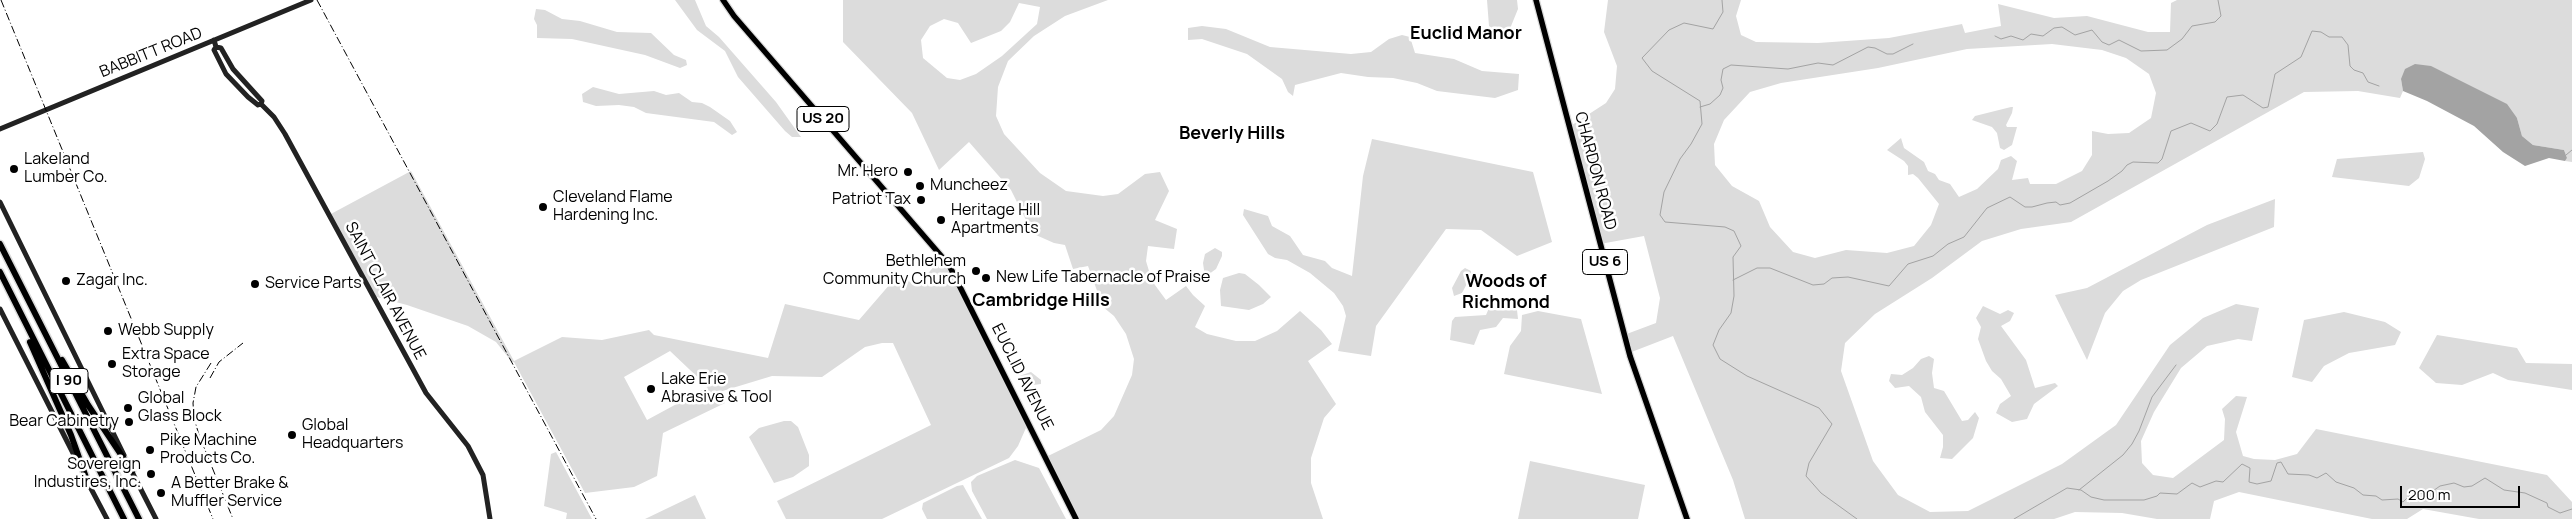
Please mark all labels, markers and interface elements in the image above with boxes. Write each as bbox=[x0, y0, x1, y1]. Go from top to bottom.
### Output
district label: Euclid Manor bbox=[1410, 23, 1522, 45]
street label: BABBITT ROAD bbox=[97, 24, 205, 82]
road number: US 20 bbox=[797, 106, 849, 132]
street label: CHARDON ROAD bbox=[1570, 110, 1620, 232]
district label: Beverly Hills bbox=[1179, 123, 1285, 145]
place label: Lakeland Lumber Co. bbox=[24, 150, 108, 188]
place label: Mr. Hero bbox=[837, 162, 898, 182]
marker: Lakeland Lumber Co. bbox=[8, 163, 20, 175]
marker: Mr. Hero bbox=[902, 166, 914, 178]
place label: Muncheez bbox=[930, 176, 1008, 196]
marker: Muncheez bbox=[914, 180, 926, 192]
place label: Cleveland Flame Hardening Inc. bbox=[553, 188, 673, 226]
place label: Patriot Tax bbox=[832, 190, 911, 210]
marker: Patriot Tax bbox=[915, 194, 927, 206]
marker: Cleveland Flame Hardening Inc. bbox=[537, 201, 549, 213]
place label: Heritage Hill Apartments bbox=[951, 201, 1040, 239]
marker: Heritage Hill Apartments bbox=[935, 214, 947, 226]
street label: SAINT CLAIR AVENUE bbox=[341, 219, 429, 363]
road number: US 6 bbox=[1582, 250, 1628, 274]
place label: Bethlehem Community Church bbox=[823, 252, 966, 290]
marker: Bethlehem Community Church bbox=[970, 265, 982, 277]
place label: New Life Tabernacle of Praise bbox=[996, 268, 1210, 288]
place label: Zagar Inc. bbox=[76, 271, 148, 291]
district label: Woods of Richmond bbox=[1462, 271, 1550, 314]
marker: New Life Tabernacle of Praise bbox=[980, 272, 992, 284]
place label: Service Parts bbox=[265, 274, 362, 294]
marker: Zagar Inc. bbox=[60, 275, 72, 287]
marker: Service Parts bbox=[249, 278, 261, 290]
district label: Cambridge Hills bbox=[972, 290, 1110, 312]
place label: Webb Supply bbox=[118, 321, 214, 341]
street label: EUCLID AVENUE bbox=[987, 321, 1057, 433]
marker: Webb Supply bbox=[102, 325, 114, 337]
place label: Extra Space Storage bbox=[122, 345, 210, 383]
marker: Extra Space Storage bbox=[106, 358, 118, 370]
road number: I 90 bbox=[50, 368, 88, 394]
place label: Lake Erie Abrasive & Tool bbox=[661, 370, 772, 408]
marker: Lake Erie Abrasive & Tool bbox=[645, 383, 657, 395]
place label: Global Glass Block bbox=[138, 389, 222, 427]
marker: Global Glass Block bbox=[122, 402, 134, 414]
place label: Bear Cabinetry bbox=[9, 412, 119, 432]
marker: Bear Cabinetry bbox=[123, 416, 135, 428]
place label: Global Headquarters bbox=[302, 416, 403, 454]
marker: Global Headquarters bbox=[286, 429, 298, 441]
place label: Pike Machine Products Co. bbox=[160, 431, 257, 469]
marker: Pike Machine Products Co. bbox=[144, 444, 156, 456]
place label: Sovereign Industires, Inc. bbox=[34, 455, 141, 493]
marker: Sovereign Industires, Inc. bbox=[145, 468, 157, 480]
place label: A Better Brake & Muffler Service bbox=[171, 474, 289, 512]
scale bar bbox=[2402, 476, 2522, 508]
text: 200 m bbox=[2408, 484, 2451, 505]
marker: A Better Brake & Muffler Service bbox=[155, 487, 167, 499]

